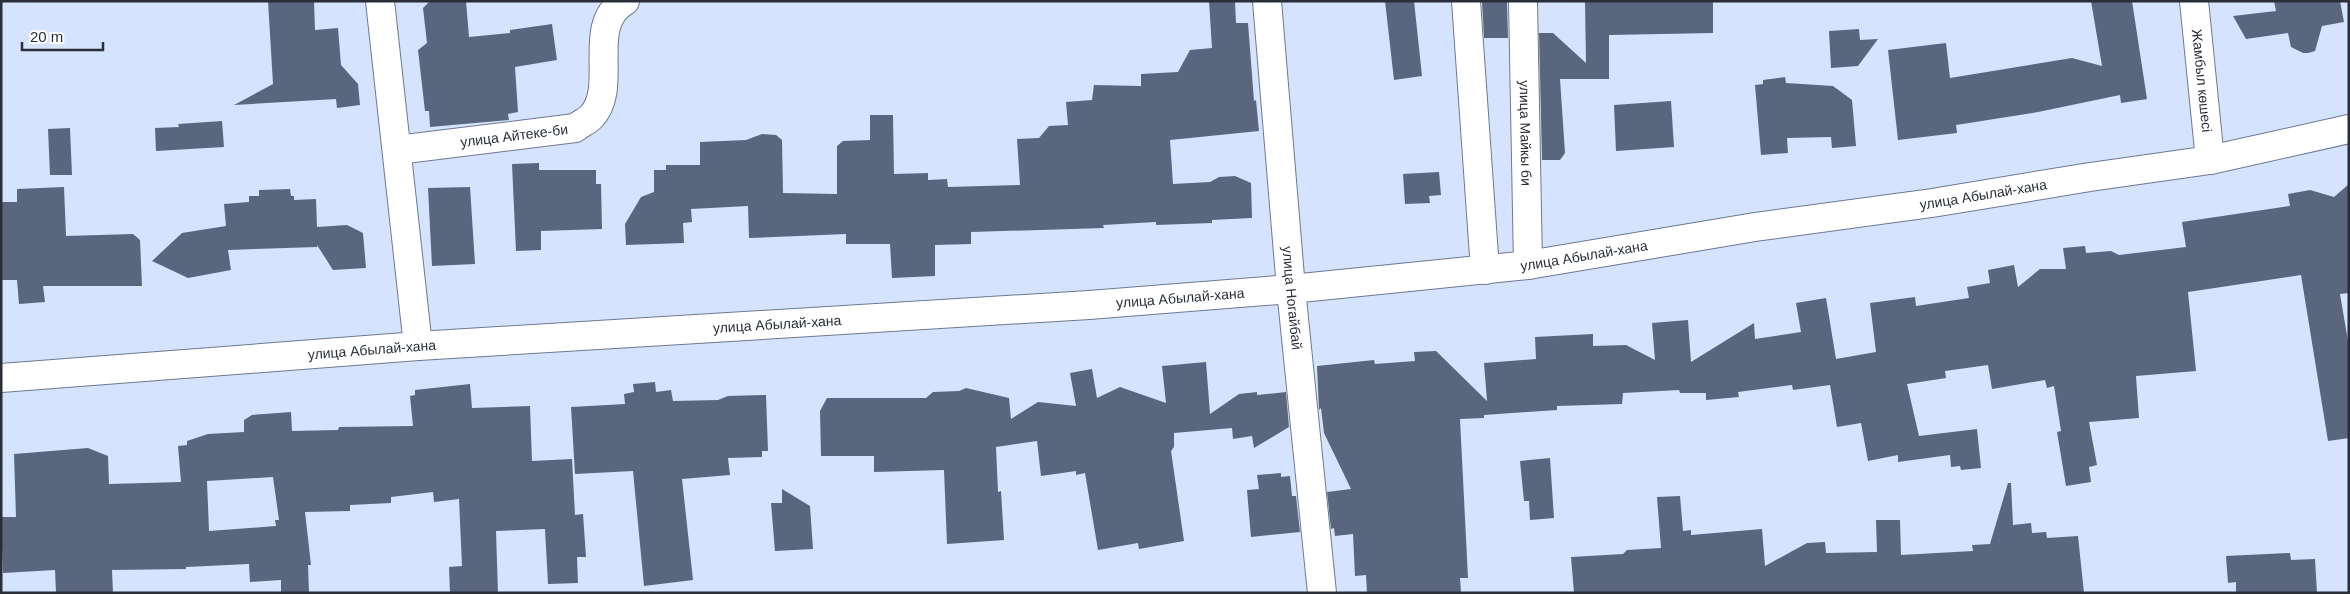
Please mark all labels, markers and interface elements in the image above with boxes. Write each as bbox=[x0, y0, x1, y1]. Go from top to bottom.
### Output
scale bar bbox=[22, 20, 104, 52]
text: 20 m bbox=[30, 28, 63, 45]
street label: Жамбыл көшесі bbox=[2189, 28, 2215, 133]
street label: улица Майкы би bbox=[1516, 80, 1534, 186]
street label: улица Айтеке-би bbox=[459, 121, 569, 150]
street label: улица Абылай-хана bbox=[1919, 176, 2048, 213]
street label: улица Абылай-хана bbox=[1520, 237, 1649, 274]
street label: улица Ногайбай bbox=[1279, 245, 1305, 351]
street label: улица Абылай-хана bbox=[1116, 285, 1245, 311]
street label: улица Абылай-хана bbox=[712, 312, 842, 336]
street label: улица Абылай-хана bbox=[307, 337, 437, 362]

